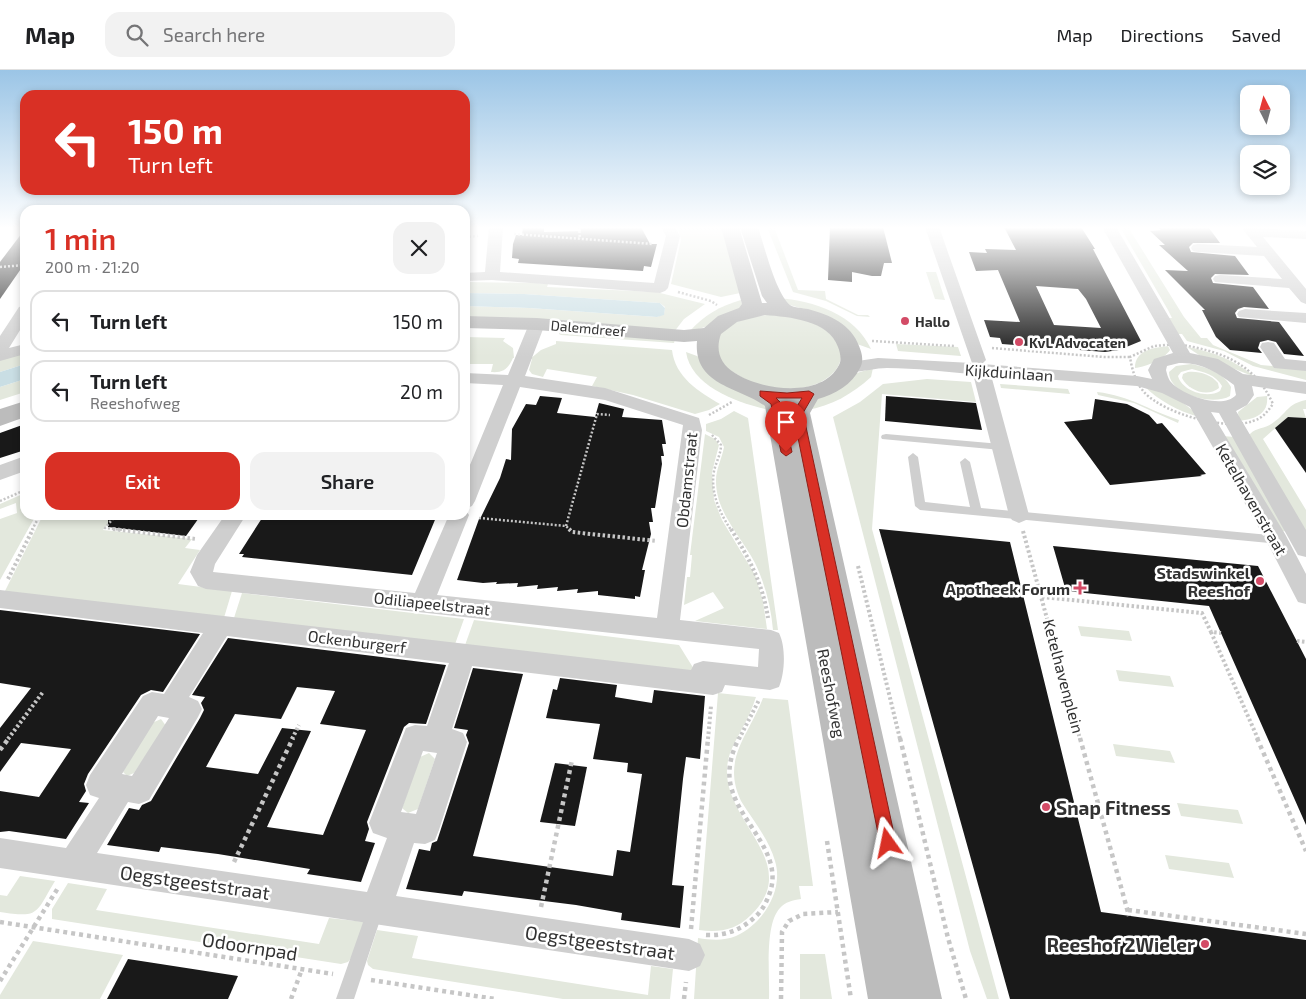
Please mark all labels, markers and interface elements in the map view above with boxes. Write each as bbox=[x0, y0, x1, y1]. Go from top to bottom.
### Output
search box bbox=[105, 12, 455, 57]
text: Map bbox=[25, 20, 75, 49]
icon: search bbox=[123, 21, 151, 49]
text: Search here bbox=[163, 23, 265, 46]
text: Map bbox=[1056, 24, 1093, 46]
text: Directions bbox=[1121, 24, 1204, 46]
text: Saved bbox=[1232, 24, 1281, 46]
north arrow bbox=[1240, 85, 1290, 135]
map controls bbox=[1240, 85, 1290, 195]
text: 150 m bbox=[128, 109, 223, 151]
icon: left bbox=[45, 110, 110, 175]
button: layers bbox=[1240, 145, 1290, 195]
text: Turn left bbox=[128, 151, 213, 177]
text: 1 min bbox=[45, 220, 116, 256]
button: close bbox=[393, 222, 445, 274]
text: 200 m · 21:20 bbox=[45, 257, 140, 276]
icon: left bbox=[47, 307, 75, 335]
text: Turn left bbox=[90, 310, 167, 333]
text: 150 m bbox=[393, 310, 443, 333]
place label: Hallo bbox=[915, 313, 950, 330]
marker: Hallo bbox=[899, 315, 911, 327]
street label: Dalemdreef bbox=[550, 316, 627, 340]
place label: KvL Advocaten bbox=[1029, 334, 1126, 351]
marker: KvL Advocaten bbox=[1013, 336, 1025, 348]
street label: Kijkduinlaan bbox=[964, 359, 1054, 386]
text: Turn left bbox=[90, 370, 167, 393]
icon: left bbox=[47, 377, 75, 405]
text: 20 m bbox=[400, 380, 443, 403]
text: Reeshofweg bbox=[90, 393, 180, 412]
pin bbox=[765, 401, 807, 452]
icon: arrive bbox=[772, 408, 800, 436]
street label: Obdamstraat bbox=[672, 431, 700, 529]
street label: Ketelhavenstraat bbox=[1212, 440, 1292, 558]
button: Exit bbox=[45, 452, 240, 510]
button: Share bbox=[250, 452, 445, 510]
place label: Stadswinkel Reeshof bbox=[1156, 563, 1251, 600]
marker: Stadswinkel Reeshof bbox=[1254, 575, 1266, 587]
place label: Apotheek Forum bbox=[945, 579, 1070, 598]
marker: Apotheek Forum bbox=[1074, 582, 1086, 594]
street label: Odiliapeelstraat bbox=[373, 587, 491, 619]
street label: Ketelhavenplein bbox=[1040, 617, 1088, 735]
street label: Ockenburgerf bbox=[307, 626, 408, 657]
street label: Reeshofweg bbox=[814, 647, 850, 739]
place label: Snap Fitness bbox=[1056, 796, 1171, 819]
marker: Snap Fitness bbox=[1040, 801, 1052, 813]
position arrow bbox=[861, 816, 913, 868]
street label: Oegstgeeststraat bbox=[119, 860, 271, 904]
street label: Oegstgeeststraat bbox=[524, 920, 676, 964]
street label: Odoornpad bbox=[201, 927, 299, 965]
place label: Reeshof 2Wieler bbox=[1047, 933, 1195, 956]
marker: Reeshof 2Wieler bbox=[1199, 938, 1211, 950]

